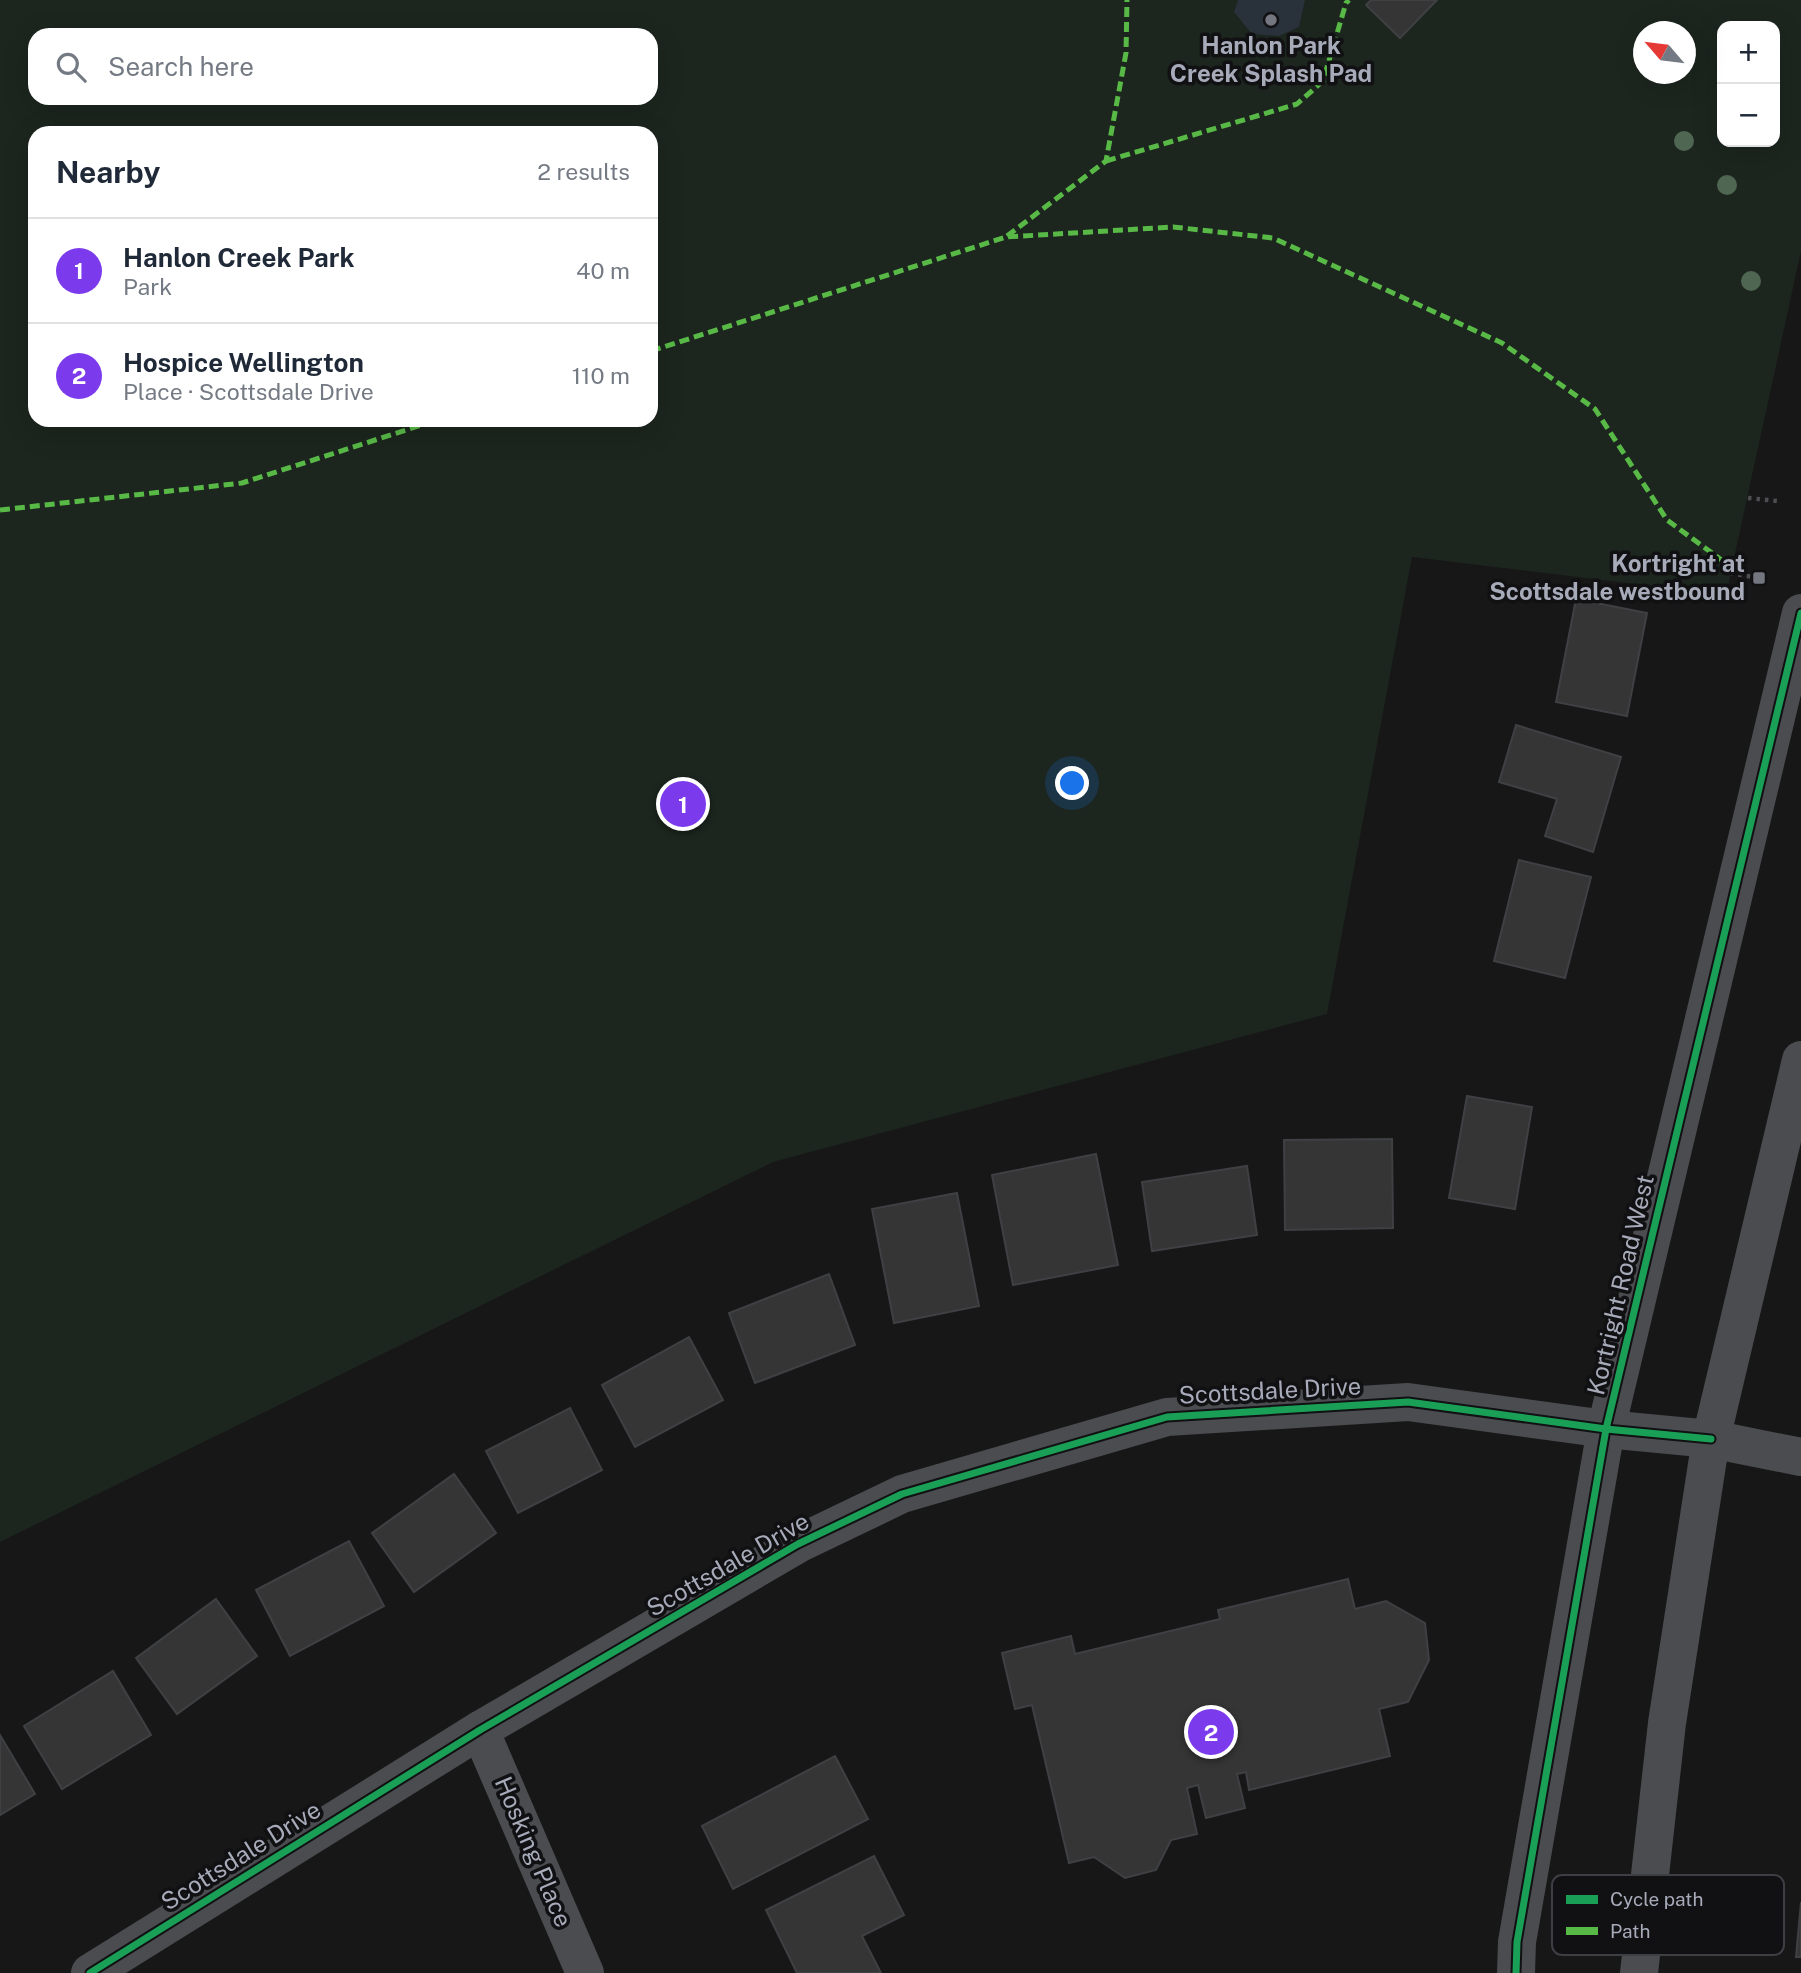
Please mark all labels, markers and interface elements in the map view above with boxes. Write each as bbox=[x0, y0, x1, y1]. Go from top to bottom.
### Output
marker: Hanlon Park Creek Splash Pad bbox=[1263, 12, 1279, 28]
north arrow bbox=[1633, 21, 1696, 84]
map controls bbox=[1717, 21, 1780, 147]
button: + bbox=[1717, 21, 1780, 84]
search box bbox=[28, 28, 658, 105]
place label: Hanlon Park Creek Splash Pad bbox=[1170, 31, 1372, 87]
icon: search bbox=[52, 48, 90, 86]
text: Search here bbox=[108, 51, 254, 82]
button: − bbox=[1717, 84, 1780, 147]
text: Nearby bbox=[56, 154, 160, 190]
text: 2 results bbox=[537, 158, 630, 185]
text: Hanlon Creek Park bbox=[123, 242, 355, 273]
text: 1 bbox=[74, 257, 84, 284]
text: 40 m bbox=[576, 257, 630, 284]
text: Park bbox=[123, 273, 172, 300]
text: Hospice Wellington bbox=[123, 347, 364, 378]
text: 2 bbox=[72, 362, 86, 389]
text: 110 m bbox=[572, 362, 630, 389]
text: Place · Scottsdale Drive bbox=[123, 378, 374, 405]
place label: Kortright at Scottsdale westbound bbox=[1489, 549, 1745, 605]
marker: Kortright at Scottsdale westbound bbox=[1751, 570, 1767, 586]
your location bbox=[1055, 766, 1089, 800]
pin: 1 bbox=[660, 778, 706, 830]
street label: Kortright Road West bbox=[1581, 1172, 1659, 1398]
street label: Scottsdale Drive bbox=[1178, 1371, 1362, 1409]
street label: Scottsdale Drive bbox=[641, 1506, 814, 1622]
pin: 2 bbox=[1188, 1706, 1234, 1758]
street label: Hosking Place bbox=[490, 1772, 578, 1931]
street label: Scottsdale Drive bbox=[156, 1795, 325, 1915]
legend bbox=[1552, 1875, 1784, 1955]
text: Cycle path bbox=[1610, 1888, 1703, 1910]
text: Path bbox=[1610, 1920, 1650, 1942]

